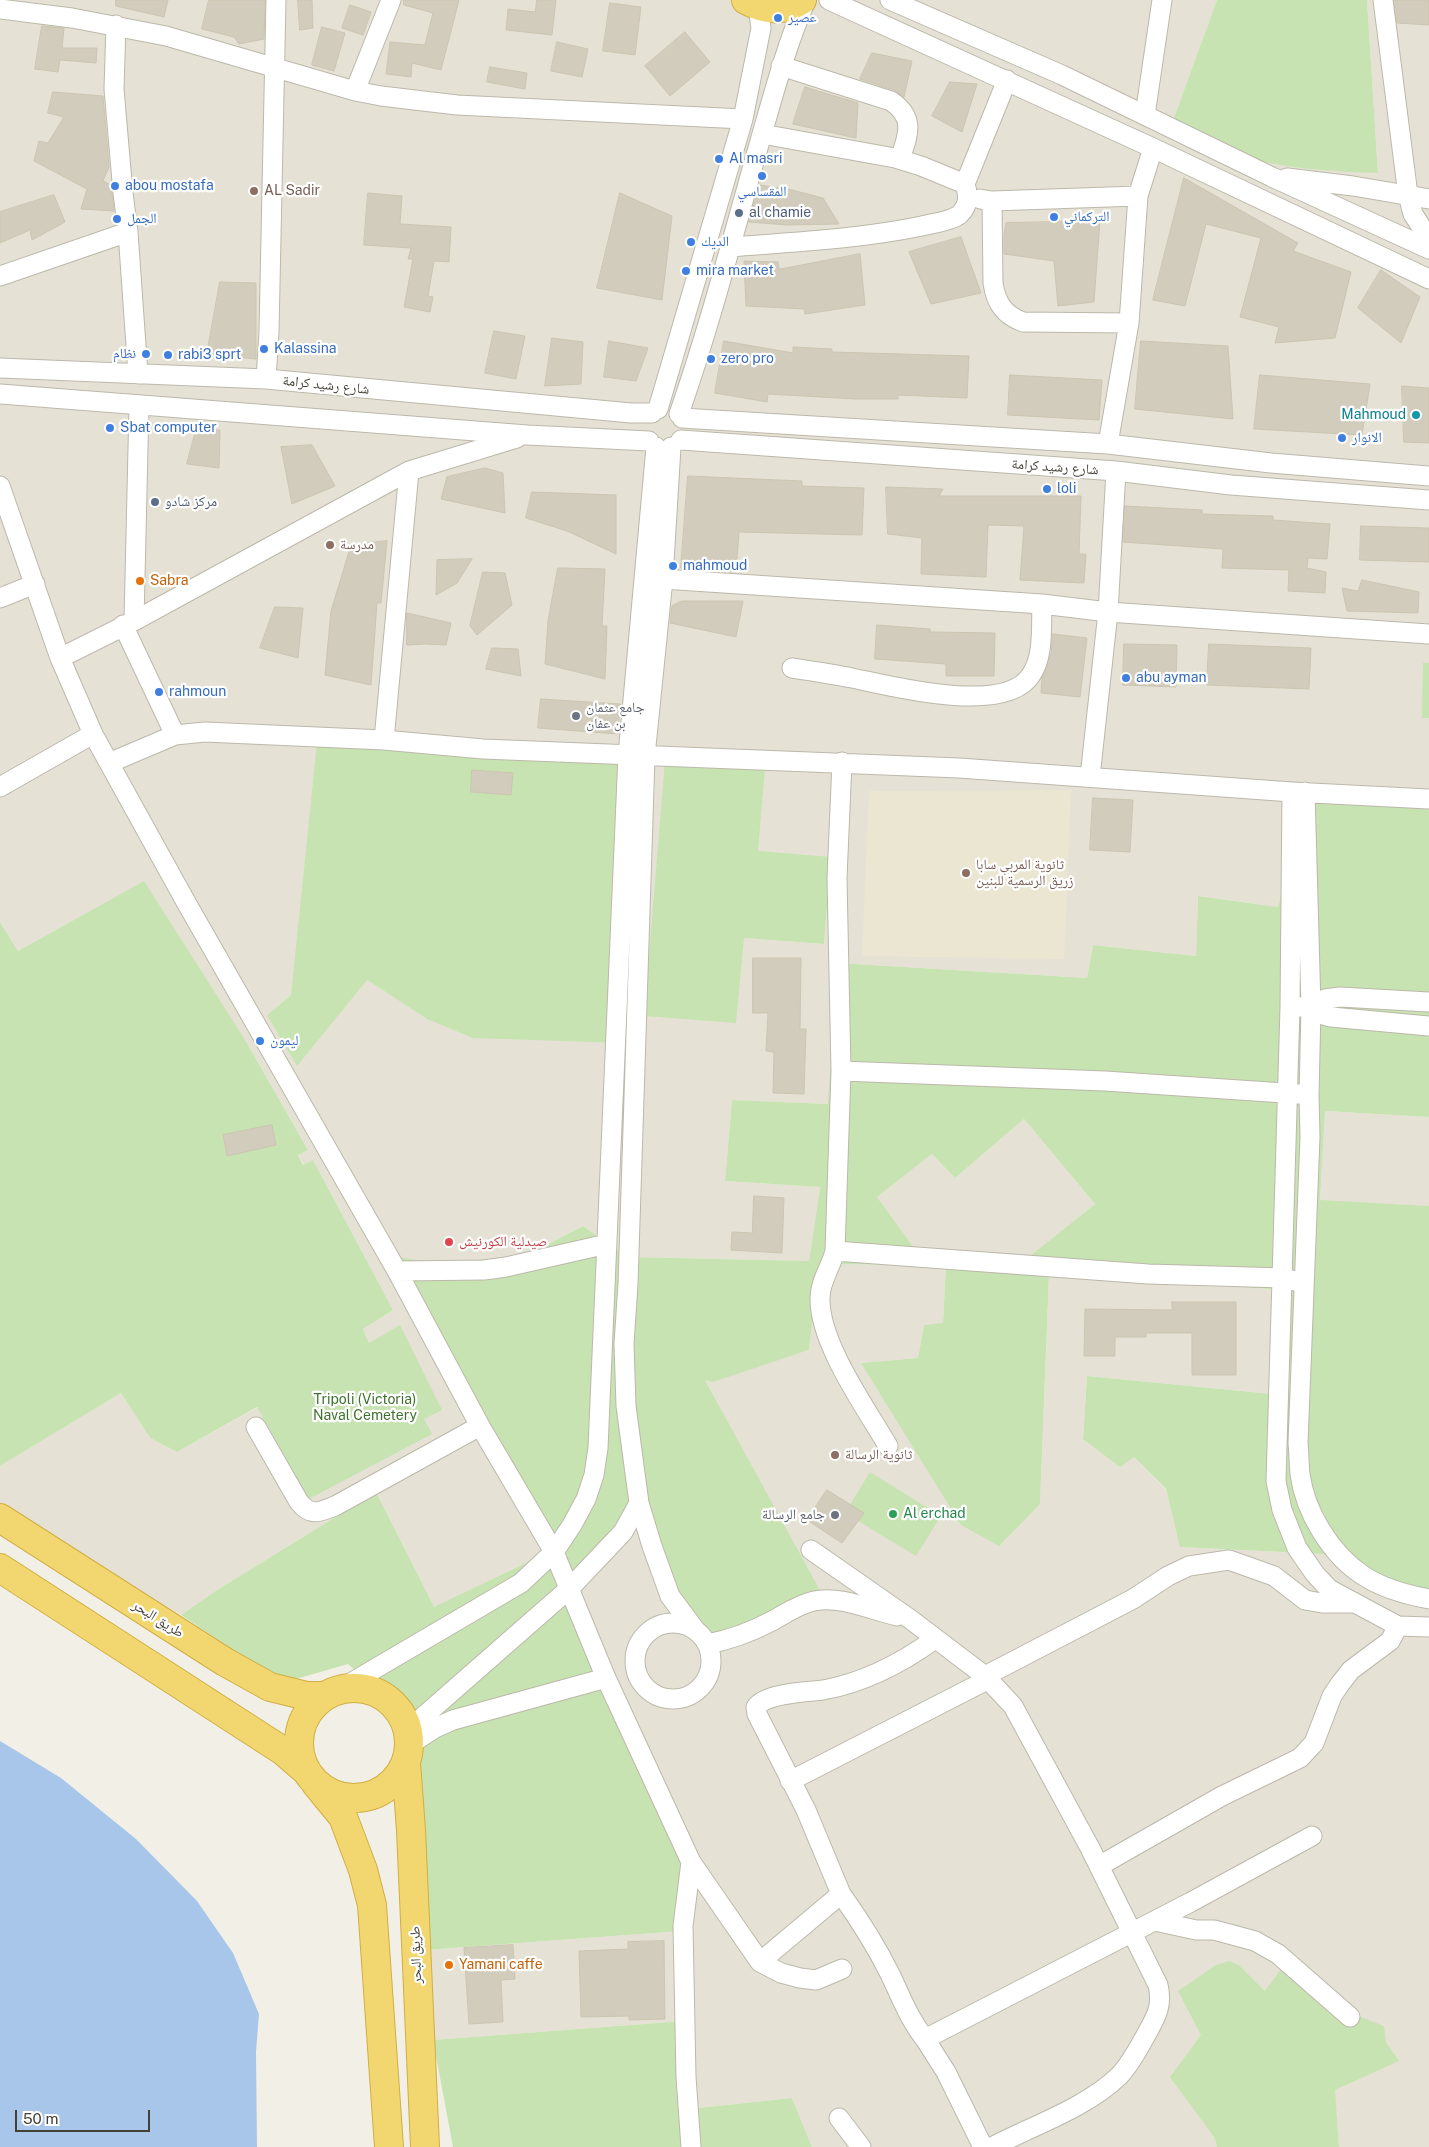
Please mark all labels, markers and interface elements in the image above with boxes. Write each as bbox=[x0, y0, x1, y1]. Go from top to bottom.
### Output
place label: عصير bbox=[788, 10, 817, 26]
marker: عصير bbox=[772, 12, 784, 24]
place label: Al masri bbox=[729, 151, 782, 167]
marker: Al masri bbox=[713, 153, 725, 165]
marker: المقساسي bbox=[756, 170, 768, 182]
place label: abou mostafa bbox=[125, 178, 214, 194]
marker: abou mostafa bbox=[109, 180, 121, 192]
place label: AL Sadir bbox=[264, 183, 320, 199]
place label: المقساسي bbox=[737, 184, 787, 200]
marker: AL Sadir bbox=[248, 185, 260, 197]
place label: al chamie bbox=[749, 205, 811, 221]
marker: al chamie bbox=[733, 207, 745, 219]
place label: التركماني bbox=[1064, 209, 1110, 225]
place label: الجمل bbox=[127, 211, 157, 227]
marker: التركماني bbox=[1048, 211, 1060, 223]
marker: الجمل bbox=[111, 213, 123, 225]
place label: الديك bbox=[701, 234, 729, 250]
marker: الديك bbox=[685, 236, 697, 248]
place label: mira market bbox=[696, 263, 774, 279]
marker: mira market bbox=[680, 265, 692, 277]
place label: Kalassina bbox=[274, 341, 337, 357]
marker: Kalassina bbox=[258, 343, 270, 355]
place label: نظام bbox=[113, 346, 136, 362]
place label: rabi3 sprt bbox=[178, 347, 241, 363]
marker: نظام bbox=[140, 348, 152, 360]
marker: rabi3 sprt bbox=[162, 349, 174, 361]
place label: zero pro bbox=[721, 351, 774, 367]
marker: zero pro bbox=[705, 353, 717, 365]
street label: شارع رشيد كرامة bbox=[282, 372, 370, 398]
place label: Mahmoud bbox=[1341, 407, 1406, 423]
marker: Mahmoud bbox=[1410, 409, 1422, 421]
place label: Sbat computer bbox=[120, 420, 217, 436]
marker: Sbat computer bbox=[104, 422, 116, 434]
place label: الانوار bbox=[1352, 430, 1382, 446]
marker: الانوار bbox=[1336, 432, 1348, 444]
street label: شارع رشيد كرامة bbox=[1011, 456, 1099, 478]
place label: loli bbox=[1057, 481, 1076, 497]
marker: loli bbox=[1041, 483, 1053, 495]
place label: مركز شادو bbox=[165, 494, 217, 510]
marker: مركز شادو bbox=[149, 496, 161, 508]
place label: مدرسة bbox=[340, 537, 374, 553]
marker: مدرسة bbox=[324, 539, 336, 551]
place label: mahmoud bbox=[683, 558, 747, 574]
marker: mahmoud bbox=[667, 560, 679, 572]
place label: Sabra bbox=[150, 573, 188, 589]
marker: Sabra bbox=[134, 575, 146, 587]
place label: abu ayman bbox=[1136, 670, 1207, 686]
marker: abu ayman bbox=[1120, 672, 1132, 684]
place label: rahmoun bbox=[169, 684, 226, 700]
marker: rahmoun bbox=[153, 686, 165, 698]
place label: جامع عثمان بن عفان bbox=[586, 700, 645, 732]
marker: جامع عثمان بن عفان bbox=[570, 710, 582, 722]
place label: ثانوية المربي سابا زريق الرسمية للبنين bbox=[976, 857, 1074, 890]
marker: ثانوية المربي سابا زريق الرسمية للبنين bbox=[960, 867, 972, 879]
place label: ليمون bbox=[270, 1033, 299, 1049]
marker: ليمون bbox=[254, 1035, 266, 1047]
place label: صيدلية الكورنيش bbox=[459, 1234, 547, 1250]
marker: صيدلية الكورنيش bbox=[443, 1236, 455, 1248]
park label: Tripoli (Victoria) Naval Cemetery bbox=[313, 1392, 417, 1424]
place label: ثانوية الرسالة bbox=[845, 1447, 912, 1463]
marker: ثانوية الرسالة bbox=[829, 1449, 841, 1461]
place label: Al erchad bbox=[903, 1506, 966, 1522]
place label: جامع الرسالة bbox=[762, 1507, 825, 1523]
marker: Al erchad bbox=[887, 1508, 899, 1520]
marker: جامع الرسالة bbox=[829, 1509, 841, 1521]
street label: طريق البحر bbox=[129, 1597, 187, 1641]
street label: طريق البحر bbox=[407, 1926, 425, 1984]
place label: Yamani caffe bbox=[459, 1957, 543, 1973]
marker: Yamani caffe bbox=[443, 1959, 455, 1971]
scale bar bbox=[18, 2100, 152, 2132]
text: 50 m bbox=[23, 2110, 58, 2127]

